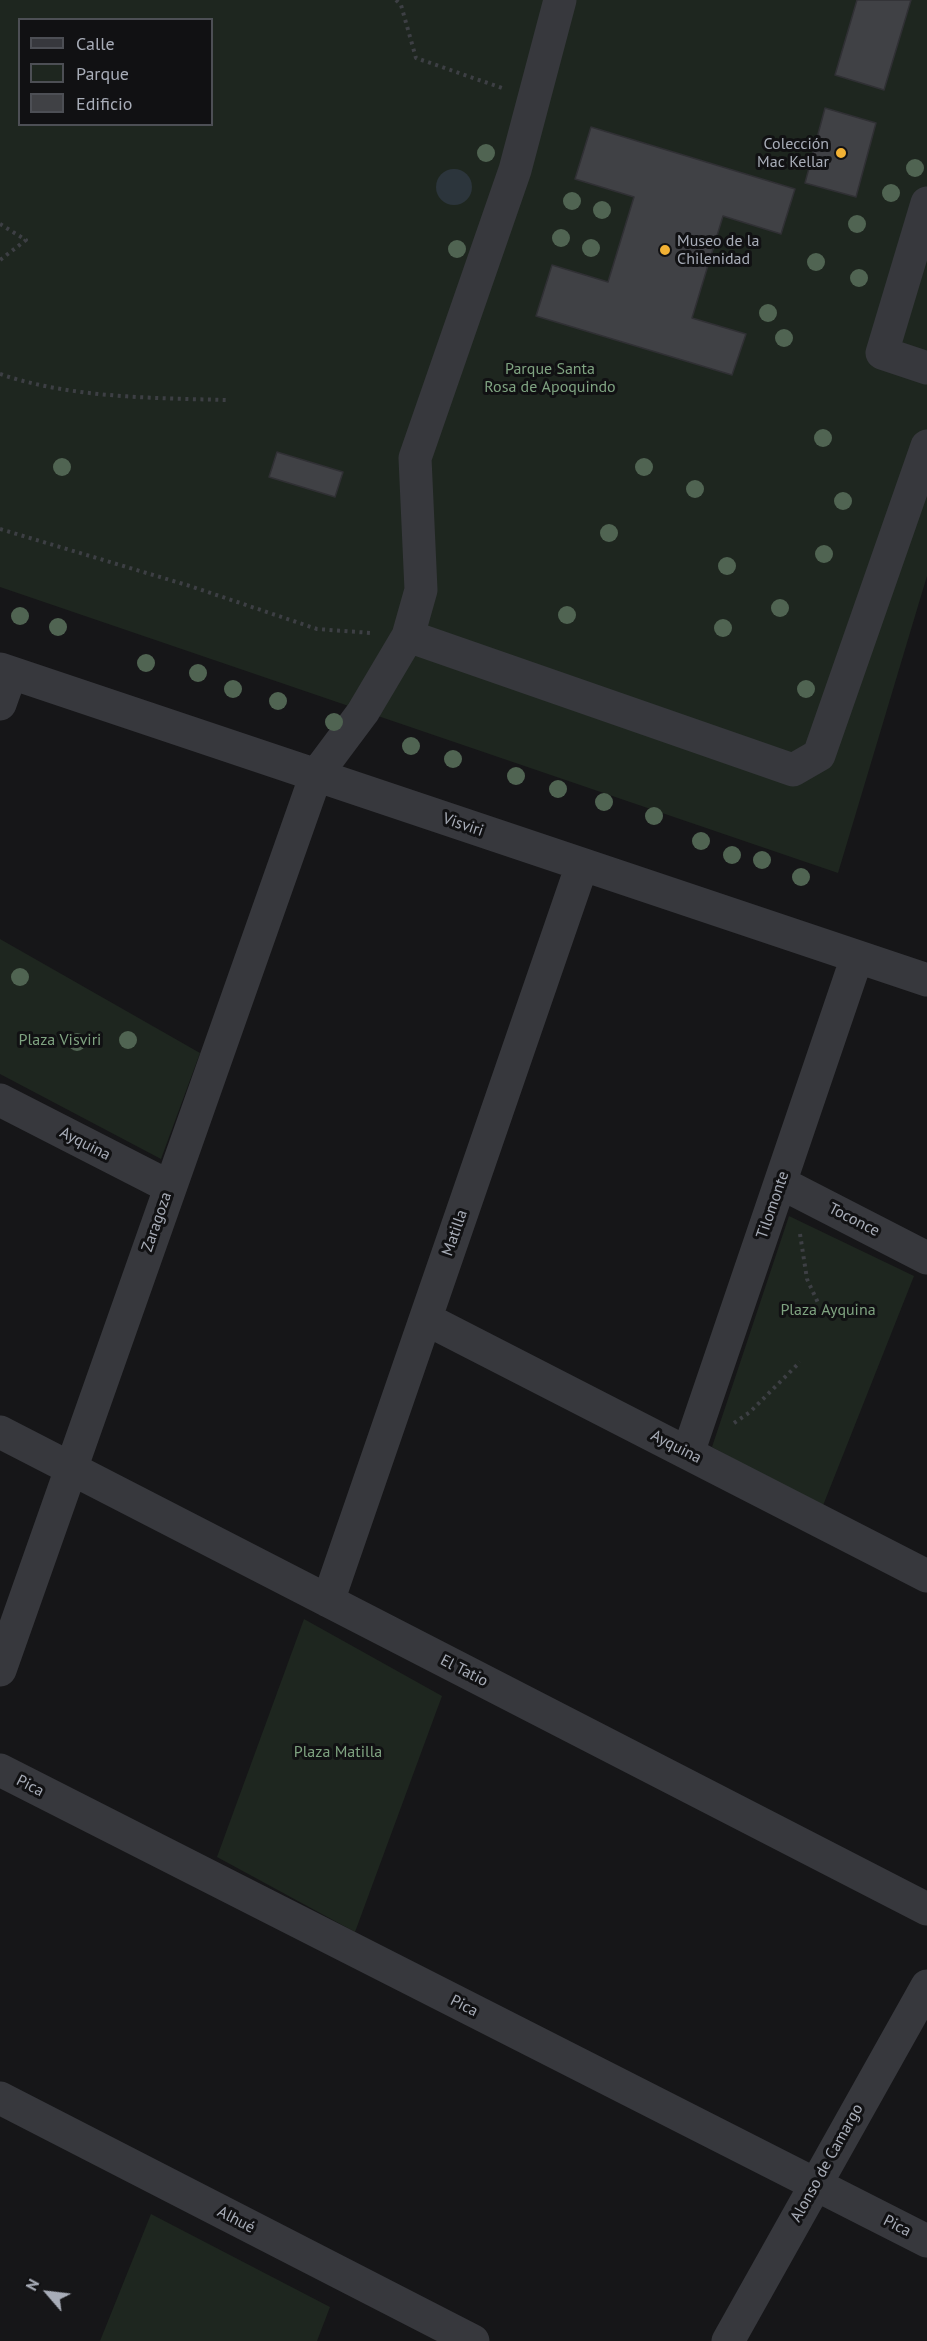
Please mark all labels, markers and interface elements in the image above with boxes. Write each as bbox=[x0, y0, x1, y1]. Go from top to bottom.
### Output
legend bbox=[18, 18, 213, 126]
text: Calle bbox=[76, 32, 115, 55]
text: Parque bbox=[76, 62, 129, 85]
text: Edificio bbox=[76, 92, 132, 115]
place label: Colección Mac Kellar bbox=[757, 134, 829, 172]
marker: Colección Mac Kellar bbox=[834, 146, 848, 160]
place label: Museo de la Chilenidad bbox=[677, 231, 759, 269]
marker: Museo de la Chilenidad bbox=[658, 243, 672, 257]
park label: Parque Santa Rosa de Apoquindo bbox=[484, 359, 616, 397]
street label: Visviri bbox=[440, 809, 486, 841]
park label: Plaza Visviri bbox=[19, 1030, 101, 1050]
street label: Ayquina bbox=[56, 1123, 114, 1165]
street label: Tilomonte bbox=[753, 1169, 793, 1241]
street label: Zaragoza bbox=[138, 1190, 176, 1254]
street label: Toconce bbox=[825, 1199, 883, 1241]
street label: Matilla bbox=[438, 1207, 472, 1259]
park label: Plaza Ayquina bbox=[780, 1300, 876, 1320]
street label: Ayquina bbox=[647, 1426, 705, 1468]
street label: El Tatio bbox=[437, 1651, 491, 1691]
park label: Plaza Matilla bbox=[294, 1742, 382, 1762]
street label: Pica bbox=[13, 1771, 47, 1801]
street label: Pica bbox=[447, 1991, 481, 2021]
street label: Alonso de Camargo bbox=[787, 2100, 867, 2226]
street label: Alhué bbox=[214, 2202, 258, 2238]
street label: Pica bbox=[880, 2211, 914, 2241]
north arrow bbox=[18, 2263, 78, 2323]
text: N bbox=[21, 2275, 43, 2294]

